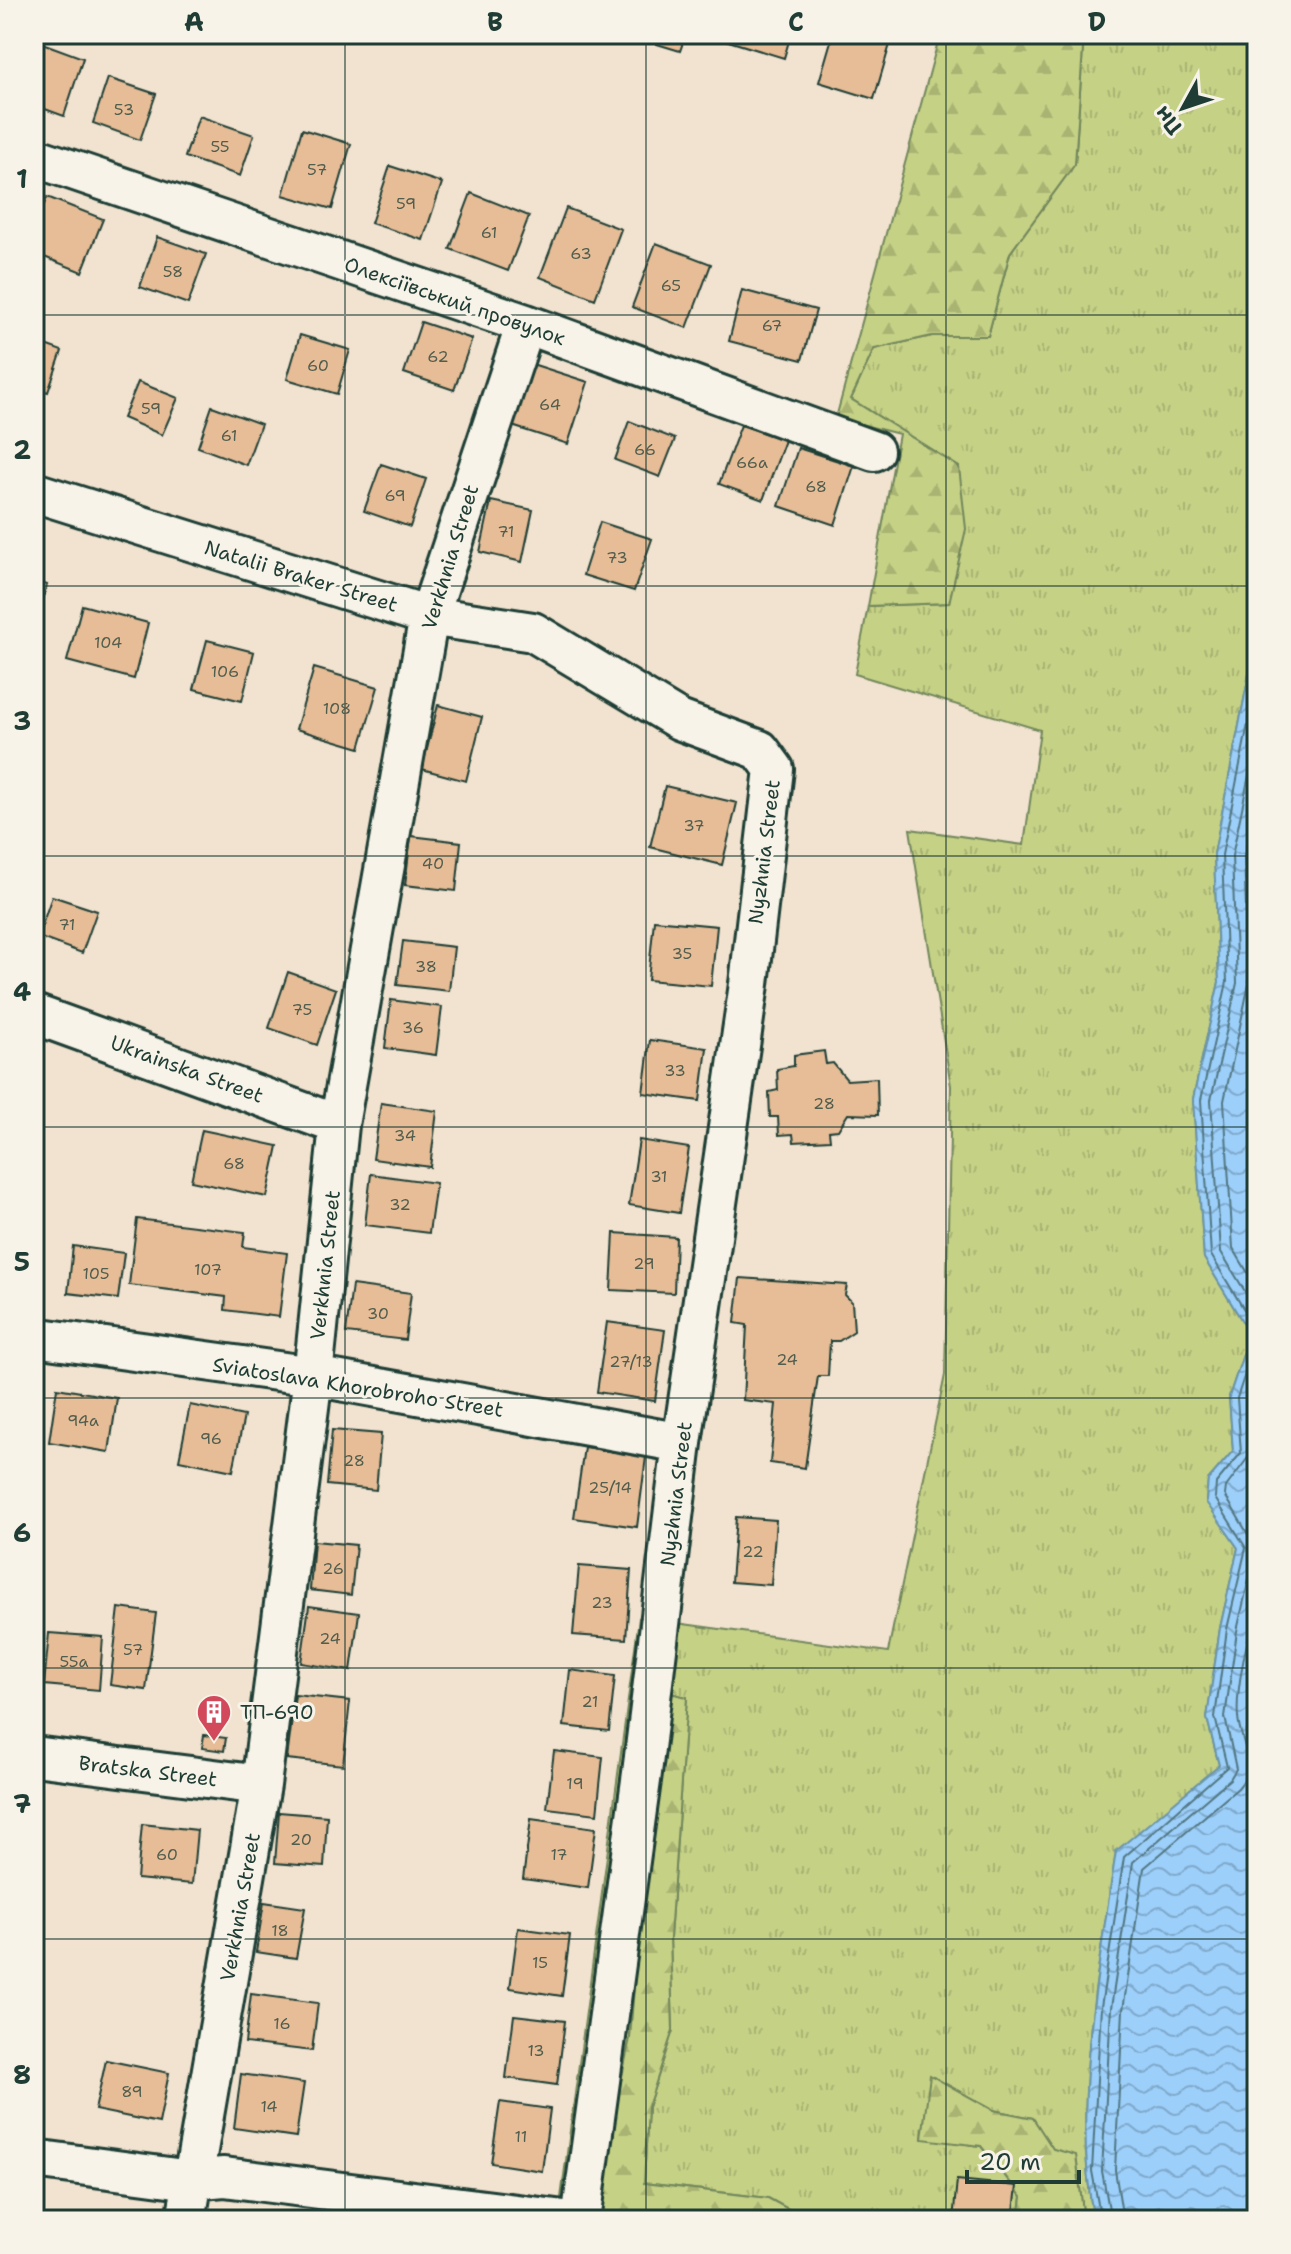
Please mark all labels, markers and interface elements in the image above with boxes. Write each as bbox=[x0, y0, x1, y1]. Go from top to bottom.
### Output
text: A bbox=[184, 4, 204, 39]
text: B bbox=[487, 4, 503, 39]
text: C bbox=[788, 4, 804, 39]
text: D bbox=[1088, 4, 1106, 39]
north arrow bbox=[1143, 68, 1223, 148]
house number: 53 bbox=[114, 99, 134, 120]
text: Пн bbox=[1148, 100, 1189, 141]
house number: 55 bbox=[210, 136, 230, 157]
house number: 57 bbox=[307, 159, 327, 180]
text: 1 bbox=[16, 161, 28, 196]
house number: 59 bbox=[396, 193, 416, 214]
house number: 61 bbox=[481, 222, 497, 243]
house number: 63 bbox=[570, 243, 592, 264]
street label: Олексіївський провулок bbox=[341, 251, 569, 351]
house number: 58 bbox=[163, 261, 183, 282]
house number: 65 bbox=[661, 275, 681, 296]
house number: 67 bbox=[762, 315, 782, 336]
house number: 62 bbox=[427, 346, 449, 367]
house number: 60 bbox=[307, 355, 329, 376]
house number: 64 bbox=[539, 394, 561, 415]
house number: 59 bbox=[141, 398, 161, 419]
house number: 61 bbox=[221, 425, 237, 446]
text: 2 bbox=[13, 432, 31, 467]
house number: 66 bbox=[634, 439, 656, 460]
house number: 66а bbox=[736, 452, 768, 473]
house number: 68 bbox=[805, 476, 827, 497]
street label: Verkhnia Street bbox=[416, 481, 484, 633]
house number: 69 bbox=[384, 485, 406, 506]
house number: 71 bbox=[497, 521, 515, 542]
street label: Natalii Braker Street bbox=[201, 534, 401, 618]
house number: 73 bbox=[606, 547, 628, 568]
house number: 104 bbox=[94, 632, 122, 653]
house number: 106 bbox=[211, 661, 239, 682]
house number: 108 bbox=[323, 698, 351, 719]
text: 3 bbox=[13, 703, 31, 738]
street label: Nyzhnia Street bbox=[742, 778, 786, 926]
house number: 37 bbox=[683, 815, 705, 836]
house number: 40 bbox=[422, 853, 444, 874]
house number: 71 bbox=[58, 914, 76, 935]
house number: 35 bbox=[672, 943, 692, 964]
house number: 38 bbox=[415, 956, 437, 977]
text: 4 bbox=[13, 974, 31, 1009]
house number: 75 bbox=[292, 999, 312, 1020]
house number: 36 bbox=[402, 1017, 424, 1038]
street label: Ukrainska Street bbox=[107, 1029, 267, 1109]
house number: 33 bbox=[664, 1060, 686, 1081]
house number: 28 bbox=[813, 1093, 835, 1114]
house number: 34 bbox=[394, 1125, 416, 1146]
house number: 68 bbox=[223, 1153, 245, 1174]
house number: 31 bbox=[650, 1166, 668, 1187]
street label: Verkhnia Street bbox=[304, 1189, 346, 1341]
house number: 32 bbox=[389, 1194, 411, 1215]
text: 5 bbox=[14, 1244, 30, 1279]
house number: 29 bbox=[633, 1253, 655, 1274]
house number: 107 bbox=[194, 1259, 222, 1280]
house number: 105 bbox=[82, 1263, 110, 1284]
house number: 30 bbox=[367, 1303, 389, 1324]
house number: 24 bbox=[776, 1349, 798, 1370]
street label: Sviatoslava Khorobroho Street bbox=[211, 1351, 505, 1423]
house number: 27/13 bbox=[609, 1351, 653, 1372]
house number: 94а bbox=[67, 1410, 99, 1431]
street label: Nyzhnia Street bbox=[654, 1420, 698, 1568]
house number: 96 bbox=[200, 1428, 222, 1449]
house number: 28 bbox=[343, 1450, 365, 1471]
house number: 25/14 bbox=[588, 1477, 632, 1498]
text: 6 bbox=[13, 1515, 31, 1550]
house number: 22 bbox=[742, 1541, 764, 1562]
house number: 26 bbox=[322, 1558, 344, 1579]
house number: 23 bbox=[591, 1592, 613, 1613]
house number: 24 bbox=[319, 1628, 341, 1649]
house number: 57 bbox=[123, 1639, 143, 1660]
house number: 55а bbox=[59, 1651, 89, 1672]
house number: 21 bbox=[581, 1691, 599, 1712]
building icon: ТП-690 bbox=[195, 1693, 233, 1743]
place label: ТП-690 bbox=[240, 1699, 314, 1725]
street label: Bratska Street bbox=[77, 1750, 219, 1792]
house number: 19 bbox=[566, 1773, 584, 1794]
text: 7 bbox=[13, 1786, 31, 1821]
house number: 20 bbox=[290, 1829, 312, 1850]
street label: Verkhnia Street bbox=[214, 1831, 266, 1983]
house number: 60 bbox=[156, 1844, 178, 1865]
house number: 17 bbox=[550, 1844, 568, 1865]
house number: 18 bbox=[271, 1920, 289, 1941]
house number: 15 bbox=[532, 1952, 548, 1973]
house number: 16 bbox=[273, 2013, 291, 2034]
house number: 13 bbox=[527, 2040, 545, 2061]
text: 8 bbox=[13, 2057, 31, 2092]
house number: 89 bbox=[121, 2081, 143, 2102]
house number: 14 bbox=[260, 2096, 278, 2117]
house number: 11 bbox=[515, 2126, 527, 2147]
scale bar bbox=[967, 2134, 1079, 2184]
text: 20 m bbox=[979, 2146, 1041, 2178]

